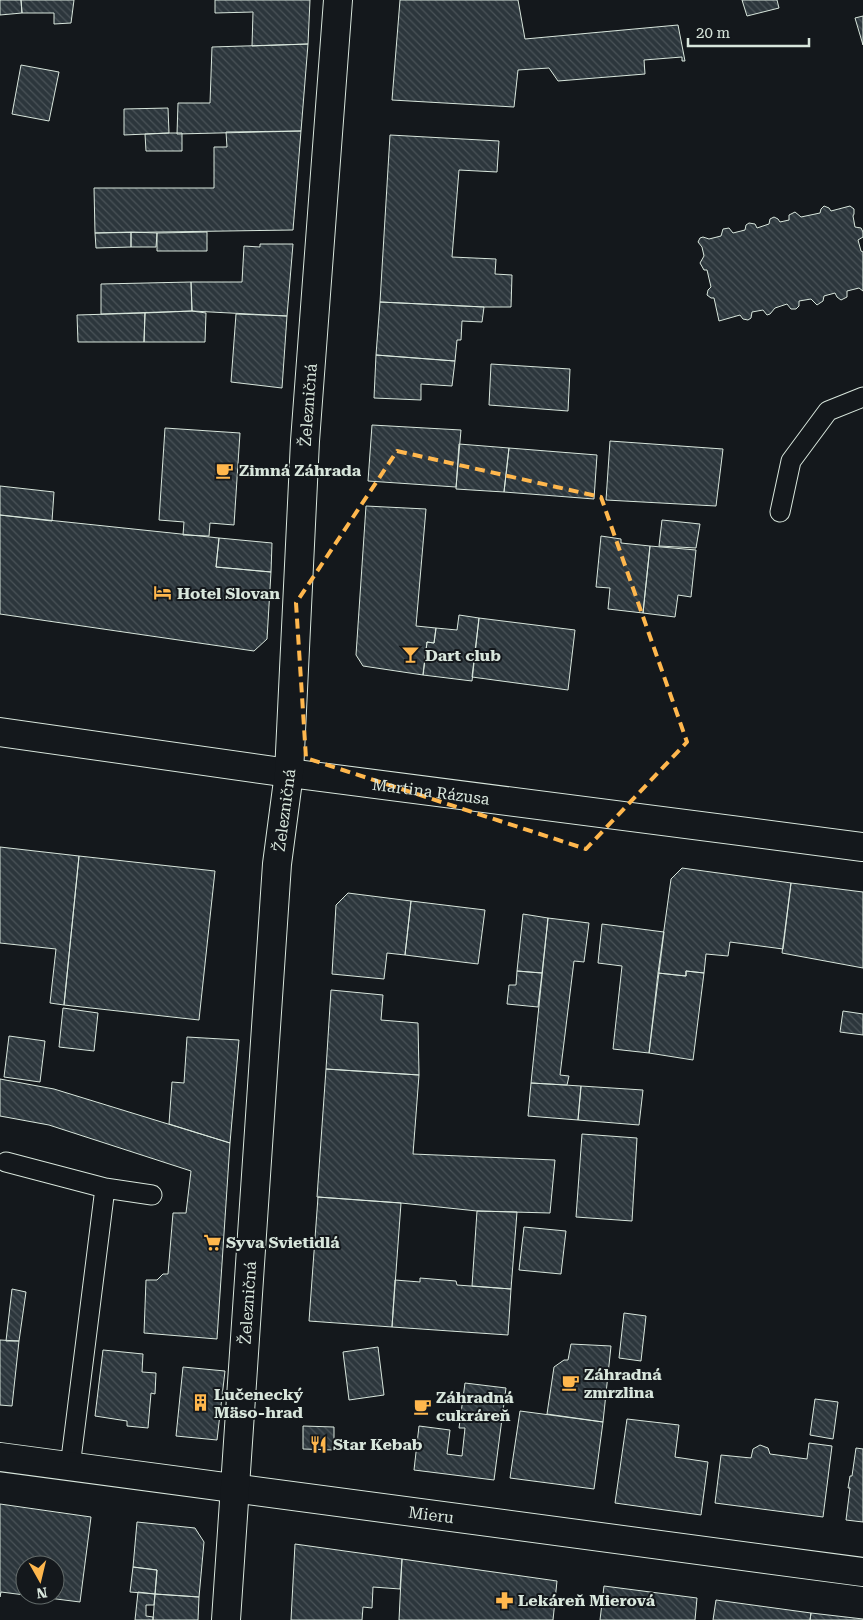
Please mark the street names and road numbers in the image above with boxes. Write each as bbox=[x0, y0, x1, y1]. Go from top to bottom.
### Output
street label: Železničná bbox=[295, 362, 320, 447]
street label: Železničná bbox=[269, 767, 299, 853]
street label: Martina Rázusa bbox=[371, 774, 491, 808]
street label: Železničná bbox=[235, 1260, 260, 1345]
street label: Mieru bbox=[407, 1502, 455, 1527]

